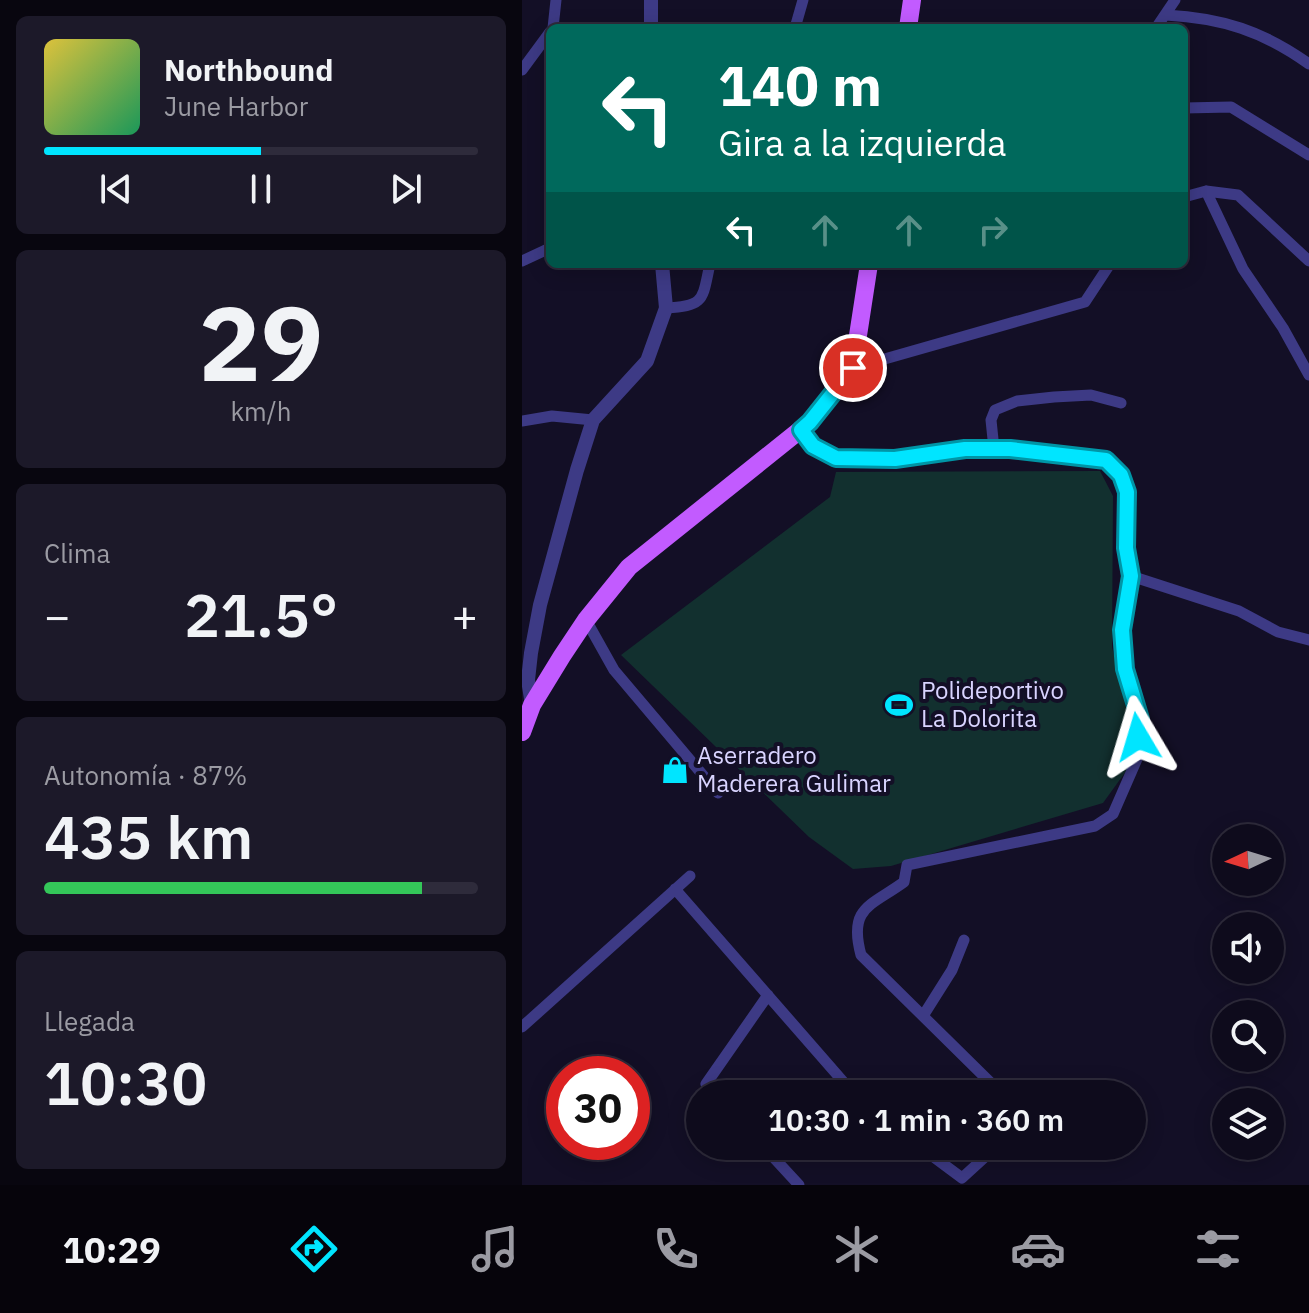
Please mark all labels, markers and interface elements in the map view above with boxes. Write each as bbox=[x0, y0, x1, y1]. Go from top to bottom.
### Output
text: 140 m bbox=[718, 49, 882, 121]
text: Northbound bbox=[164, 50, 333, 89]
icon: left bbox=[586, 56, 690, 160]
text: June Harbor bbox=[164, 89, 308, 123]
text: Gira a la izquierda bbox=[718, 119, 1007, 166]
icon: previous bbox=[94, 167, 138, 211]
icon: pause bbox=[239, 167, 283, 211]
icon: next bbox=[384, 167, 428, 211]
icon: left bbox=[719, 208, 763, 252]
icon: ahead bbox=[803, 208, 847, 252]
icon: ahead bbox=[887, 208, 931, 252]
icon: right bbox=[971, 208, 1015, 252]
text: 29 bbox=[199, 274, 323, 410]
pin bbox=[819, 334, 887, 402]
icon: arrive bbox=[831, 346, 875, 390]
text: km/h bbox=[230, 394, 292, 428]
text: Clima bbox=[44, 536, 110, 570]
text: 21.5° bbox=[184, 575, 338, 654]
text: − bbox=[44, 587, 70, 644]
text: + bbox=[452, 587, 478, 644]
place label: Polideportivo La Dolorita bbox=[921, 674, 1064, 734]
sports icon: Polideportivo La Dolorita bbox=[884, 690, 914, 720]
position arrow bbox=[1096, 695, 1180, 779]
place label: Aserradero Maderera Gulimar bbox=[697, 739, 891, 799]
shop icon: Aserradero Maderera Gulimar bbox=[660, 755, 690, 785]
text: Autonomía · 87% bbox=[44, 758, 247, 792]
text: 435 km bbox=[44, 797, 253, 876]
north arrow bbox=[1212, 824, 1284, 896]
map controls bbox=[1212, 824, 1284, 1160]
button: sound bbox=[1212, 912, 1284, 984]
button: search bbox=[1212, 1000, 1284, 1072]
text: Llegada bbox=[44, 1004, 135, 1038]
text: 10:30 bbox=[44, 1043, 207, 1122]
speed limit sign: 30 bbox=[546, 1056, 650, 1160]
button: layers bbox=[1212, 1088, 1284, 1160]
text: 10:30 · 1 min · 360 m bbox=[768, 1100, 1064, 1139]
icon: directions bbox=[286, 1221, 342, 1277]
icon: music bbox=[467, 1221, 523, 1277]
icon: phone bbox=[648, 1221, 704, 1277]
icon: climate bbox=[829, 1221, 885, 1277]
icon: car bbox=[1010, 1221, 1066, 1277]
icon: filters bbox=[1190, 1221, 1246, 1277]
text: 10:29 bbox=[62, 1226, 161, 1273]

